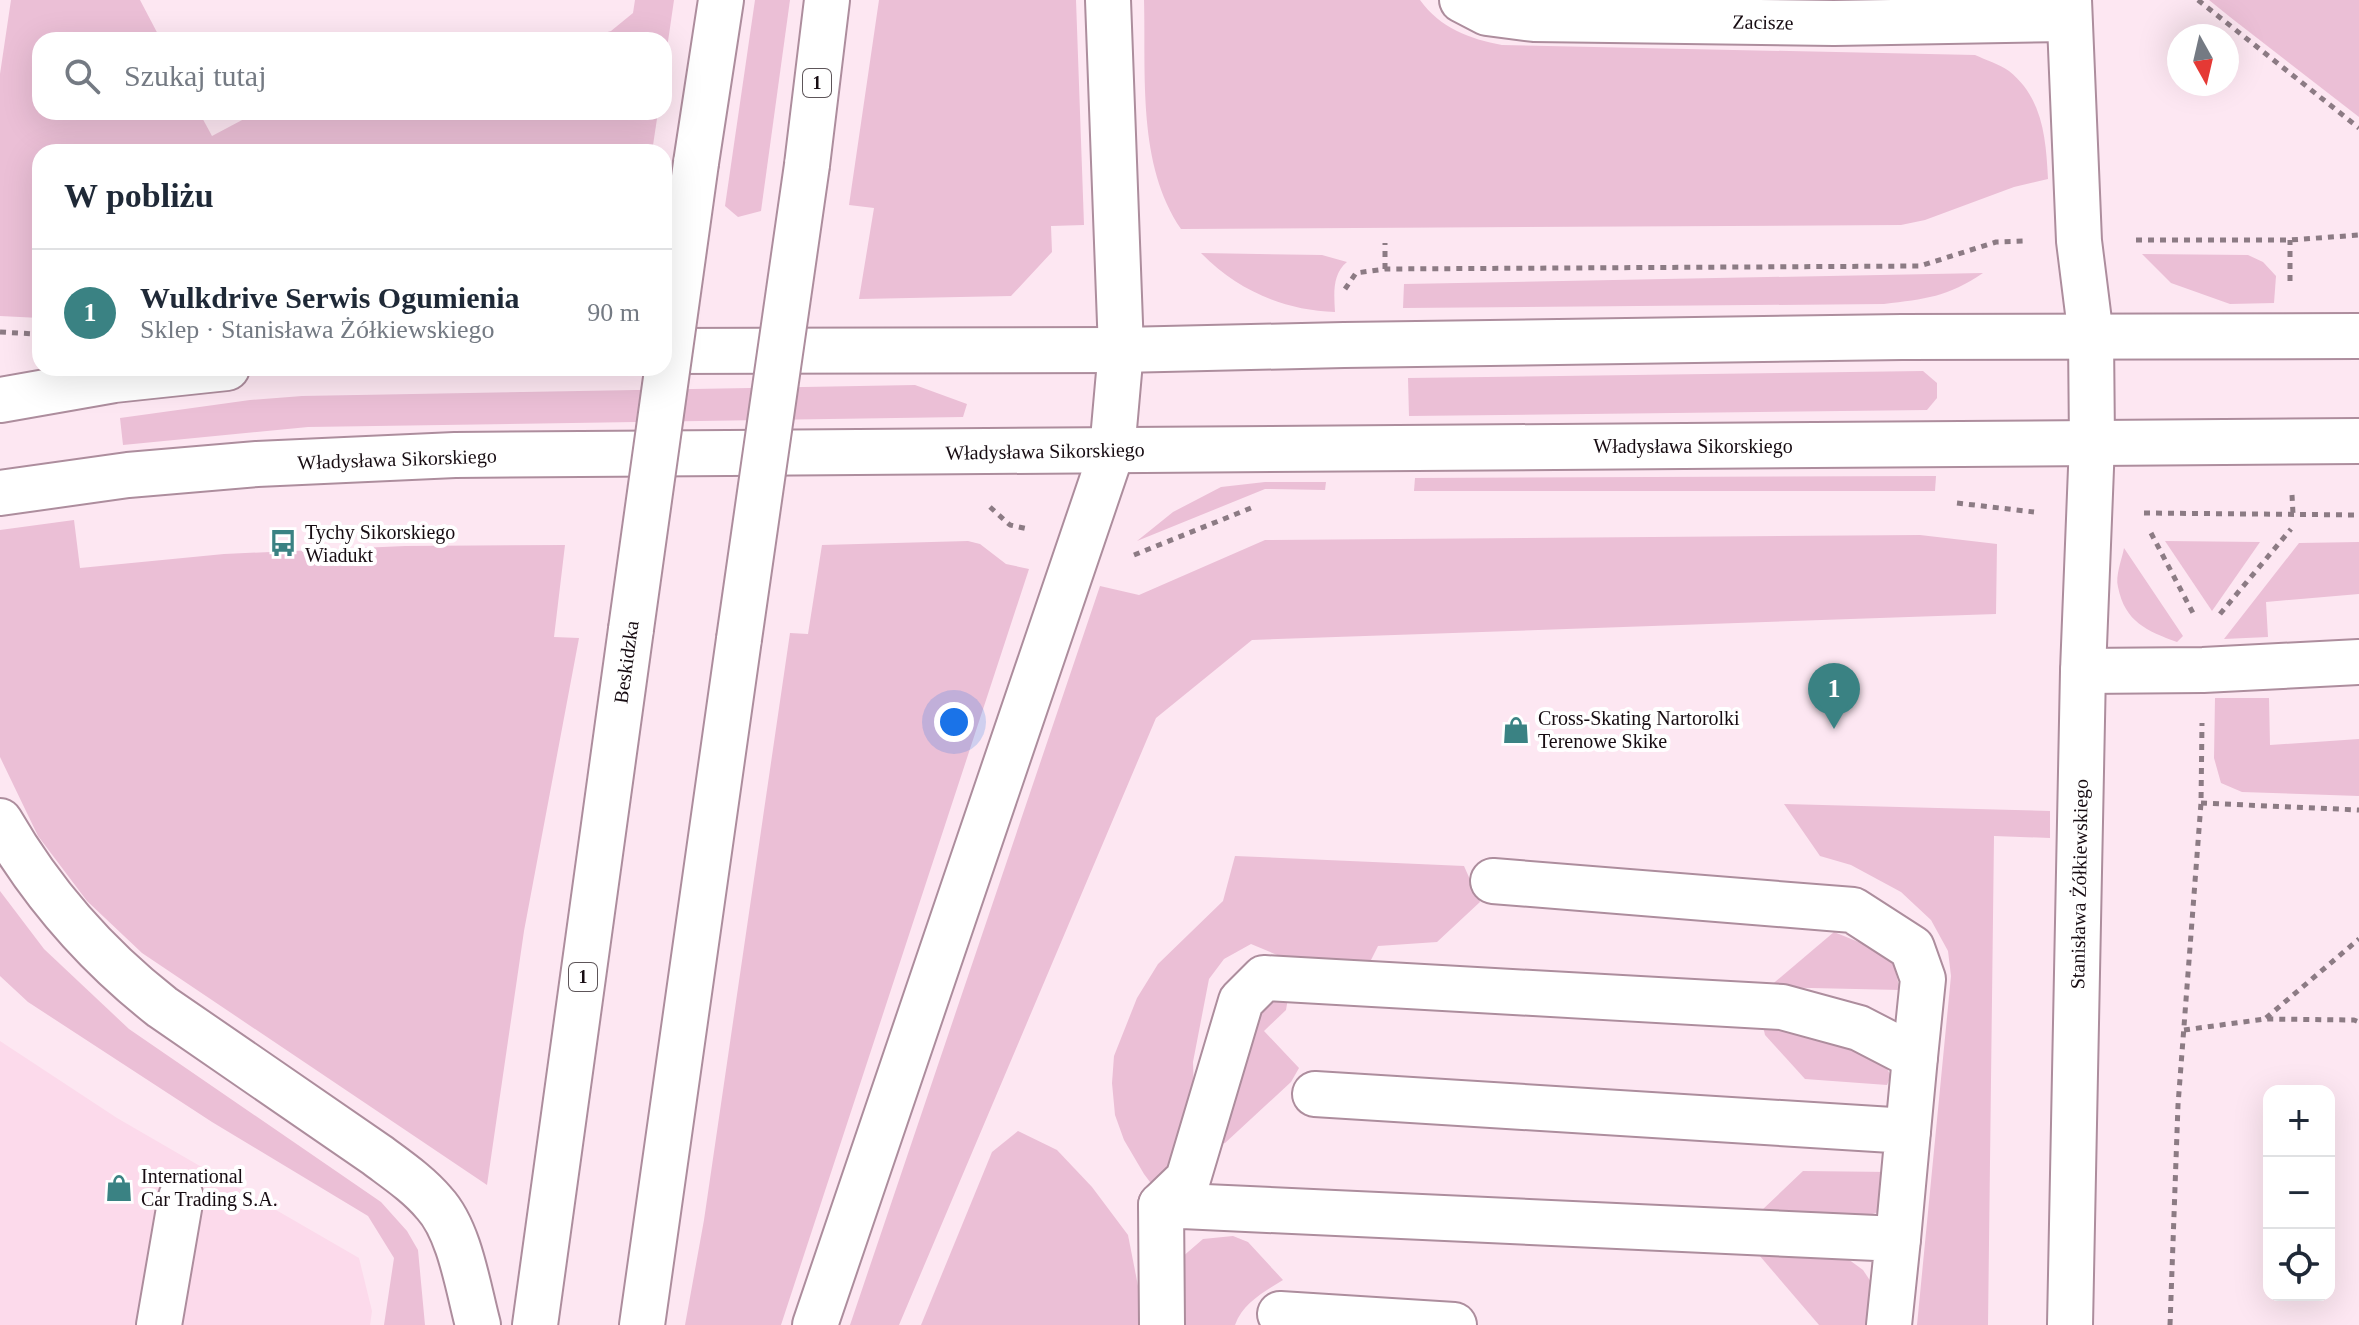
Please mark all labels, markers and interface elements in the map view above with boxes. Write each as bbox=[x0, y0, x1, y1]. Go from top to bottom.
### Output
street label: Zacisze bbox=[1732, 10, 1794, 34]
north arrow bbox=[2167, 24, 2239, 96]
search box bbox=[32, 32, 672, 120]
icon: search bbox=[60, 54, 104, 98]
text: Szukaj tutaj bbox=[124, 59, 266, 92]
road number: 1 bbox=[803, 69, 831, 97]
text: W pobliżu bbox=[64, 177, 214, 214]
text: Wulkdrive Serwis Ogumienia bbox=[140, 281, 519, 314]
text: 1 bbox=[84, 298, 97, 327]
text: 90 m bbox=[587, 298, 640, 327]
text: Sklep · Stanisława Żółkiewskiego bbox=[140, 315, 495, 344]
street label: Władysława Sikorskiego bbox=[1593, 435, 1793, 458]
street label: Władysława Sikorskiego bbox=[945, 438, 1145, 465]
street label: Władysława Sikorskiego bbox=[297, 445, 497, 474]
place label: Tychy Sikorskiego Wiadukt bbox=[305, 521, 455, 566]
bus stop icon: Tychy Sikorskiego Wiadukt bbox=[268, 528, 298, 558]
street label: Beskidzka bbox=[609, 619, 643, 705]
pin: 1 bbox=[1808, 663, 1860, 729]
your location bbox=[934, 702, 974, 742]
place label: Cross-Skating Nartorolki Terenowe Skike bbox=[1538, 707, 1740, 752]
shop icon: Cross-Skating Nartorolki Terenowe Skike bbox=[1501, 715, 1531, 745]
street label: Stanisława Żółkiewskiego bbox=[2066, 779, 2093, 989]
road number: 1 bbox=[569, 963, 597, 991]
map controls bbox=[2263, 1085, 2335, 1301]
button: + bbox=[2263, 1085, 2335, 1157]
button: − bbox=[2263, 1157, 2335, 1229]
place label: International Car Trading S.A. bbox=[141, 1165, 278, 1211]
shop icon: International Car Trading S.A. bbox=[104, 1173, 134, 1203]
button: locate bbox=[2263, 1229, 2335, 1301]

